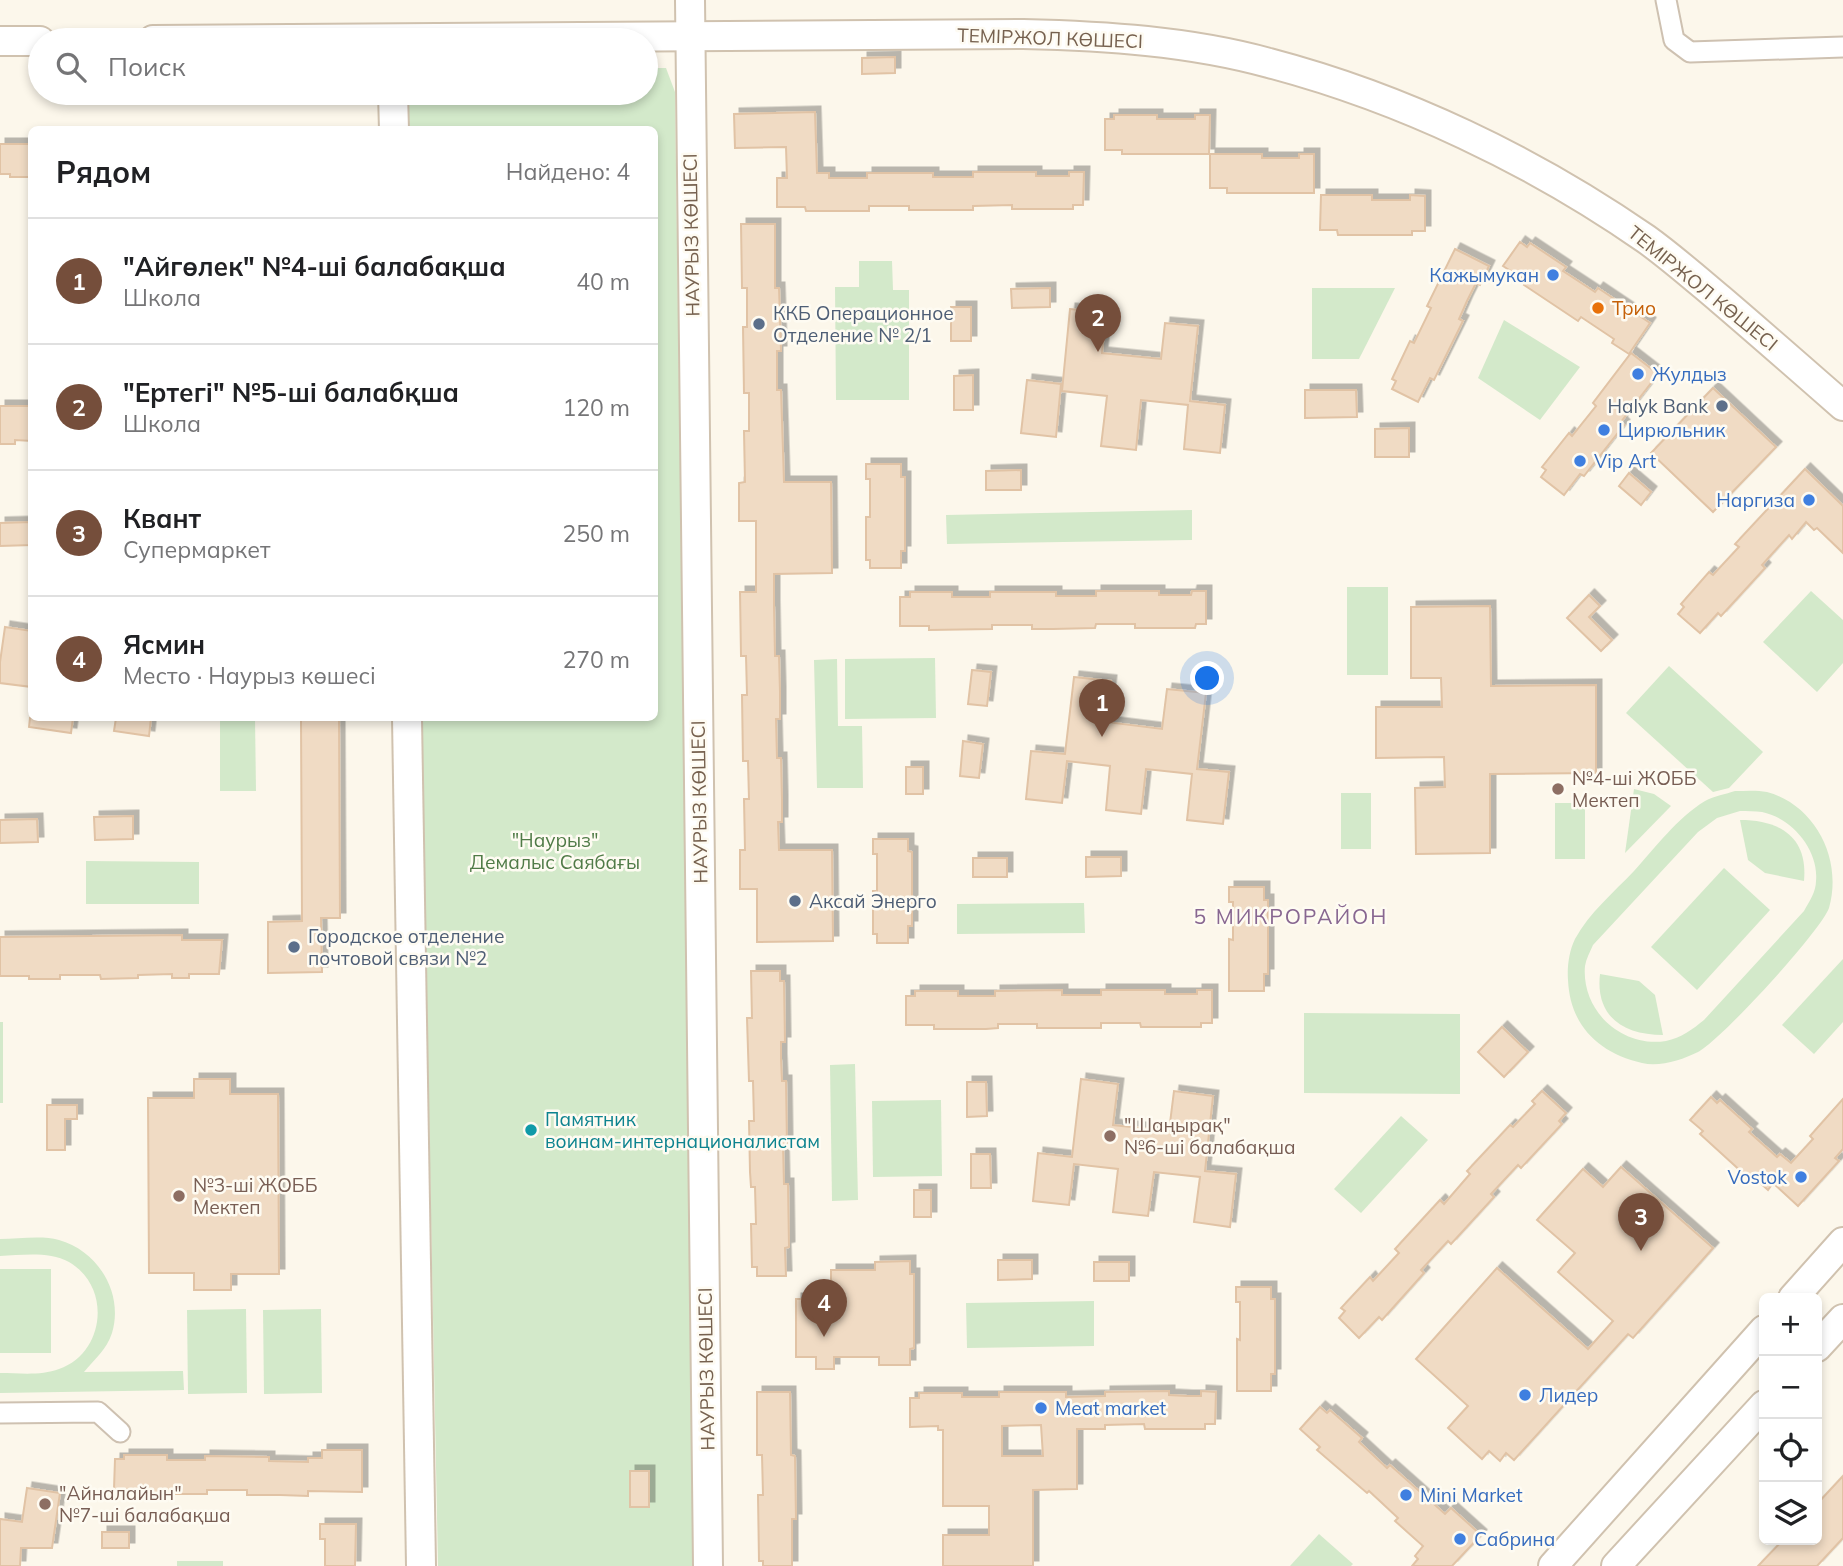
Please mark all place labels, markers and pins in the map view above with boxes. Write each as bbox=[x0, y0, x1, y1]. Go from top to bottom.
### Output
place label: Кажымукан bbox=[1429, 263, 1539, 287]
marker: Кажымукан bbox=[1545, 267, 1561, 283]
pin: 2 bbox=[1075, 294, 1121, 352]
place label: Трио bbox=[1612, 296, 1656, 320]
marker: Трио bbox=[1590, 300, 1606, 316]
place label: ККБ Операционное Отделение № 2/1 bbox=[773, 301, 954, 347]
marker: ККБ Операционное Отделение № 2/1 bbox=[751, 316, 767, 332]
place label: Жулдыз bbox=[1652, 362, 1727, 386]
marker: Жулдыз bbox=[1630, 366, 1646, 382]
place label: Halyk Bank bbox=[1607, 394, 1708, 418]
marker: Halyk Bank bbox=[1714, 398, 1730, 414]
place label: Цирюльник bbox=[1618, 418, 1726, 442]
marker: Цирюльник bbox=[1596, 422, 1612, 438]
place label: Vip Art bbox=[1594, 449, 1657, 473]
marker: Vip Art bbox=[1572, 453, 1588, 469]
place label: Наргиза bbox=[1716, 488, 1795, 512]
marker: Наргиза bbox=[1801, 492, 1817, 508]
pin: 1 bbox=[1079, 679, 1125, 737]
place label: №4-ші ЖОББ Мектеп bbox=[1572, 766, 1697, 812]
marker: №4-ші ЖОББ Мектеп bbox=[1550, 781, 1566, 797]
place label: Аксай Энерго bbox=[809, 889, 937, 913]
marker: Аксай Энерго bbox=[787, 893, 803, 909]
place label: Городское отделение почтовой связи №2 bbox=[308, 924, 504, 970]
marker: Городское отделение почтовой связи №2 bbox=[286, 939, 302, 955]
place label: Памятник воинам-интернационалистам bbox=[545, 1107, 820, 1153]
place label: "Шаңырақ" №6-ші балабақша bbox=[1124, 1113, 1296, 1159]
marker: Памятник воинам-интернационалистам bbox=[523, 1122, 539, 1138]
marker: "Шаңырақ" №6-ші балабақша bbox=[1102, 1128, 1118, 1144]
place label: Vostok bbox=[1727, 1165, 1787, 1189]
marker: Vostok bbox=[1793, 1169, 1809, 1185]
place label: №3-ші ЖОББ Мектеп bbox=[193, 1173, 318, 1219]
marker: №3-ші ЖОББ Мектеп bbox=[171, 1188, 187, 1204]
pin: 3 bbox=[1618, 1193, 1664, 1251]
pin: 4 bbox=[801, 1279, 847, 1337]
place label: Лидер bbox=[1539, 1383, 1598, 1407]
marker: Лидер bbox=[1517, 1387, 1533, 1403]
place label: Meat market bbox=[1055, 1396, 1166, 1420]
marker: Meat market bbox=[1033, 1400, 1049, 1416]
place label: "Айналайын" №7-ші балабақша bbox=[59, 1481, 231, 1527]
place label: Mini Market bbox=[1420, 1483, 1523, 1507]
marker: Mini Market bbox=[1398, 1487, 1414, 1503]
marker: "Айналайын" №7-ші балабақша bbox=[37, 1496, 53, 1512]
place label: Сабрина bbox=[1474, 1527, 1555, 1551]
marker: Сабрина bbox=[1452, 1531, 1468, 1547]

